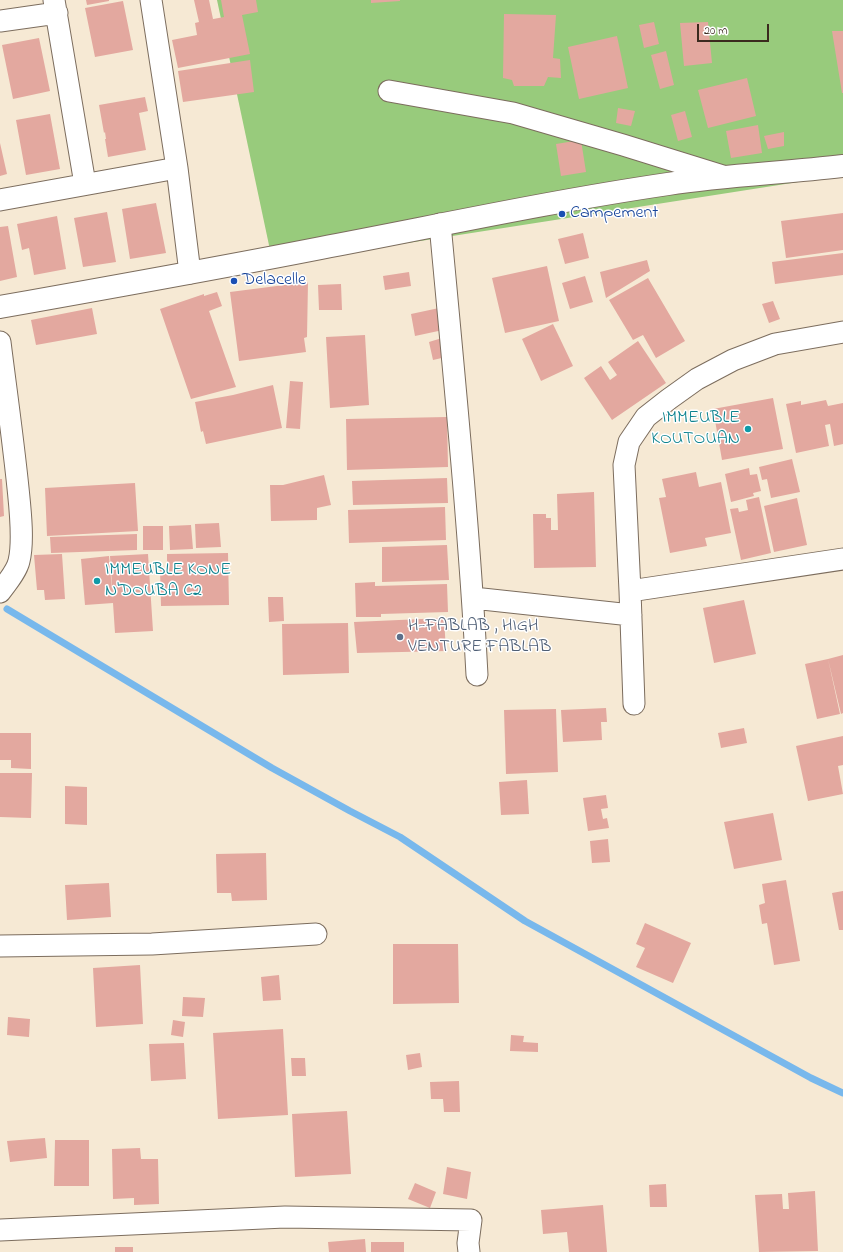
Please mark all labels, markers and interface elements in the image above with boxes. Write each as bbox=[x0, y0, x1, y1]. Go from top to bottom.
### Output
scale bar bbox=[699, 16, 771, 42]
text: 20 m bbox=[704, 22, 727, 40]
place label: Campement bbox=[570, 203, 658, 225]
marker: Campement bbox=[557, 209, 567, 219]
place label: Delacelle bbox=[242, 270, 306, 292]
marker: Delacelle bbox=[229, 276, 239, 286]
place label: IMMEUBLE KOUTOUAN bbox=[651, 408, 740, 450]
marker: IMMEUBLE KOUTOUAN bbox=[743, 424, 753, 434]
place label: IMMEUBLE KONE N'DOUBA C2 bbox=[105, 560, 231, 602]
marker: IMMEUBLE KONE N'DOUBA C2 bbox=[92, 576, 102, 586]
place label: H-FABLAB , HIGH VENTURE FABLAB bbox=[408, 616, 551, 658]
marker: H-FABLAB , HIGH VENTURE FABLAB bbox=[395, 632, 405, 642]

